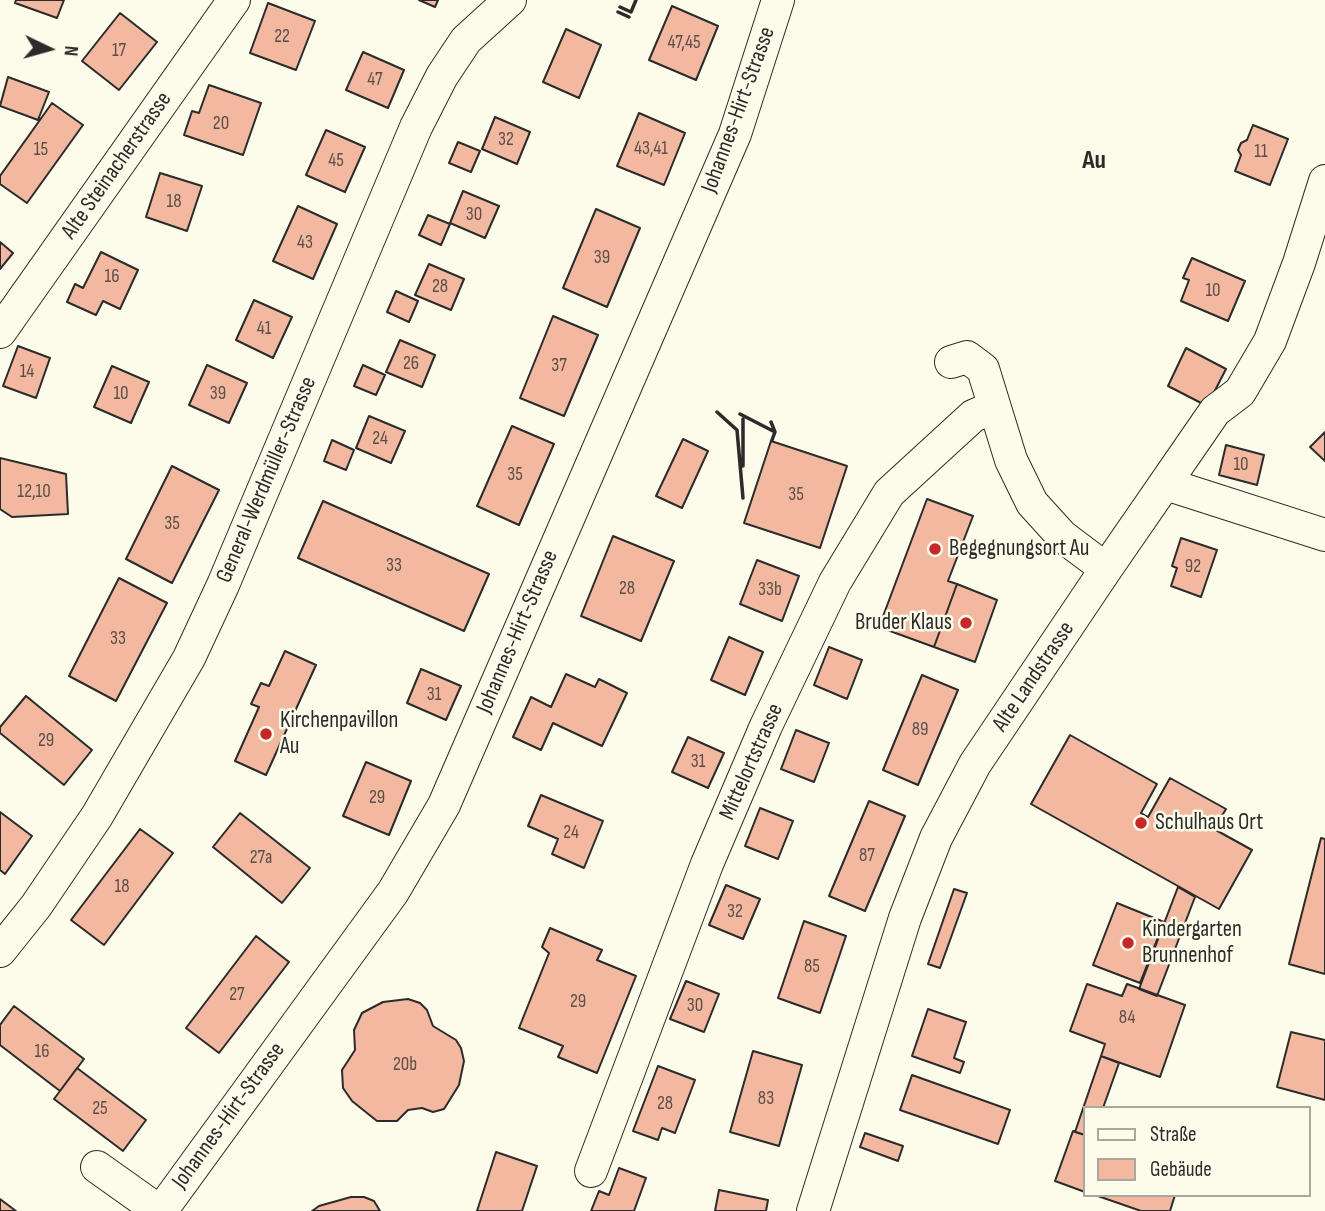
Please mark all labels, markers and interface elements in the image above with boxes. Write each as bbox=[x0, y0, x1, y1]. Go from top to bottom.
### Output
north arrow bbox=[14, 14, 84, 84]
street label: Johannes-Hirt-Strasse bbox=[696, 23, 782, 197]
house number: 22 bbox=[274, 26, 290, 48]
house number: 47,45 bbox=[667, 32, 701, 54]
house number: 17 bbox=[112, 40, 126, 62]
text: N bbox=[59, 45, 82, 57]
house number: 47 bbox=[367, 69, 383, 91]
street label: Alte Steinacherstrasse bbox=[56, 87, 178, 245]
house number: 20 bbox=[213, 113, 229, 135]
house number: 32 bbox=[498, 129, 514, 151]
house number: 43,41 bbox=[634, 138, 668, 160]
house number: 15 bbox=[34, 139, 48, 161]
house number: 11 bbox=[1254, 141, 1268, 163]
district label: Au bbox=[1082, 145, 1106, 177]
house number: 45 bbox=[328, 150, 344, 172]
house number: 18 bbox=[167, 191, 181, 213]
house number: 30 bbox=[466, 204, 482, 226]
house number: 43 bbox=[297, 232, 313, 254]
house number: 39 bbox=[594, 247, 610, 269]
house number: 16 bbox=[105, 266, 119, 288]
house number: 28 bbox=[432, 276, 448, 298]
house number: 10 bbox=[1205, 280, 1221, 302]
house number: 41 bbox=[257, 318, 271, 340]
house number: 26 bbox=[403, 353, 419, 375]
house number: 37 bbox=[551, 355, 567, 377]
house number: 14 bbox=[20, 361, 34, 383]
street label: General-Werdmüller-Strasse bbox=[211, 373, 323, 587]
house number: 10 bbox=[113, 383, 129, 405]
house number: 39 bbox=[210, 383, 226, 405]
house number: 24 bbox=[372, 428, 388, 450]
house number: 10 bbox=[1233, 454, 1249, 476]
house number: 35 bbox=[507, 464, 523, 486]
house number: 12,10 bbox=[17, 481, 51, 503]
house number: 35 bbox=[788, 484, 804, 506]
house number: 35 bbox=[164, 513, 180, 535]
place label: Begegnungsort Au bbox=[949, 535, 1089, 563]
marker: Begegnungsort Au bbox=[927, 541, 943, 557]
street label: Johannes-Hirt-Strasse bbox=[471, 546, 565, 718]
house number: 33 bbox=[386, 555, 402, 577]
house number: 92 bbox=[1185, 556, 1201, 578]
house number: 28 bbox=[619, 578, 635, 600]
house number: 33b bbox=[758, 579, 782, 601]
place label: Bruder Klaus bbox=[855, 609, 952, 637]
marker: Bruder Klaus bbox=[958, 615, 974, 631]
street label: Alte Landstrasse bbox=[987, 617, 1081, 737]
house number: 33 bbox=[110, 628, 126, 650]
house number: 31 bbox=[427, 684, 441, 706]
street label: Mittelortstrasse bbox=[714, 700, 790, 824]
place label: Kirchenpavillon Au bbox=[280, 707, 398, 761]
house number: 89 bbox=[912, 719, 928, 741]
marker: Kirchenpavillon Au bbox=[258, 726, 274, 742]
house number: 29 bbox=[38, 730, 54, 752]
house number: 31 bbox=[691, 751, 705, 773]
house number: 29 bbox=[369, 787, 385, 809]
place label: Schulhaus Ort bbox=[1155, 809, 1263, 837]
marker: Schulhaus Ort bbox=[1133, 815, 1149, 831]
house number: 24 bbox=[563, 822, 579, 844]
house number: 87 bbox=[859, 845, 875, 867]
house number: 27a bbox=[250, 847, 272, 869]
house number: 18 bbox=[115, 876, 129, 898]
house number: 32 bbox=[727, 901, 743, 923]
place label: Kindergarten Brunnenhof bbox=[1142, 916, 1242, 970]
marker: Kindergarten Brunnenhof bbox=[1120, 935, 1136, 951]
house number: 85 bbox=[804, 956, 820, 978]
house number: 27 bbox=[229, 984, 245, 1006]
house number: 29 bbox=[570, 991, 586, 1013]
house number: 30 bbox=[687, 995, 703, 1017]
house number: 84 bbox=[1119, 1007, 1135, 1029]
street label: Johannes-Hirt-Strasse bbox=[167, 1037, 291, 1195]
house number: 16 bbox=[35, 1041, 49, 1063]
house number: 20b bbox=[393, 1054, 417, 1076]
house number: 83 bbox=[758, 1088, 774, 1110]
house number: 28 bbox=[657, 1093, 673, 1115]
house number: 25 bbox=[92, 1098, 108, 1120]
legend bbox=[1084, 1106, 1311, 1197]
text: Straße bbox=[1150, 1122, 1196, 1147]
text: Gebäude bbox=[1150, 1157, 1212, 1182]

